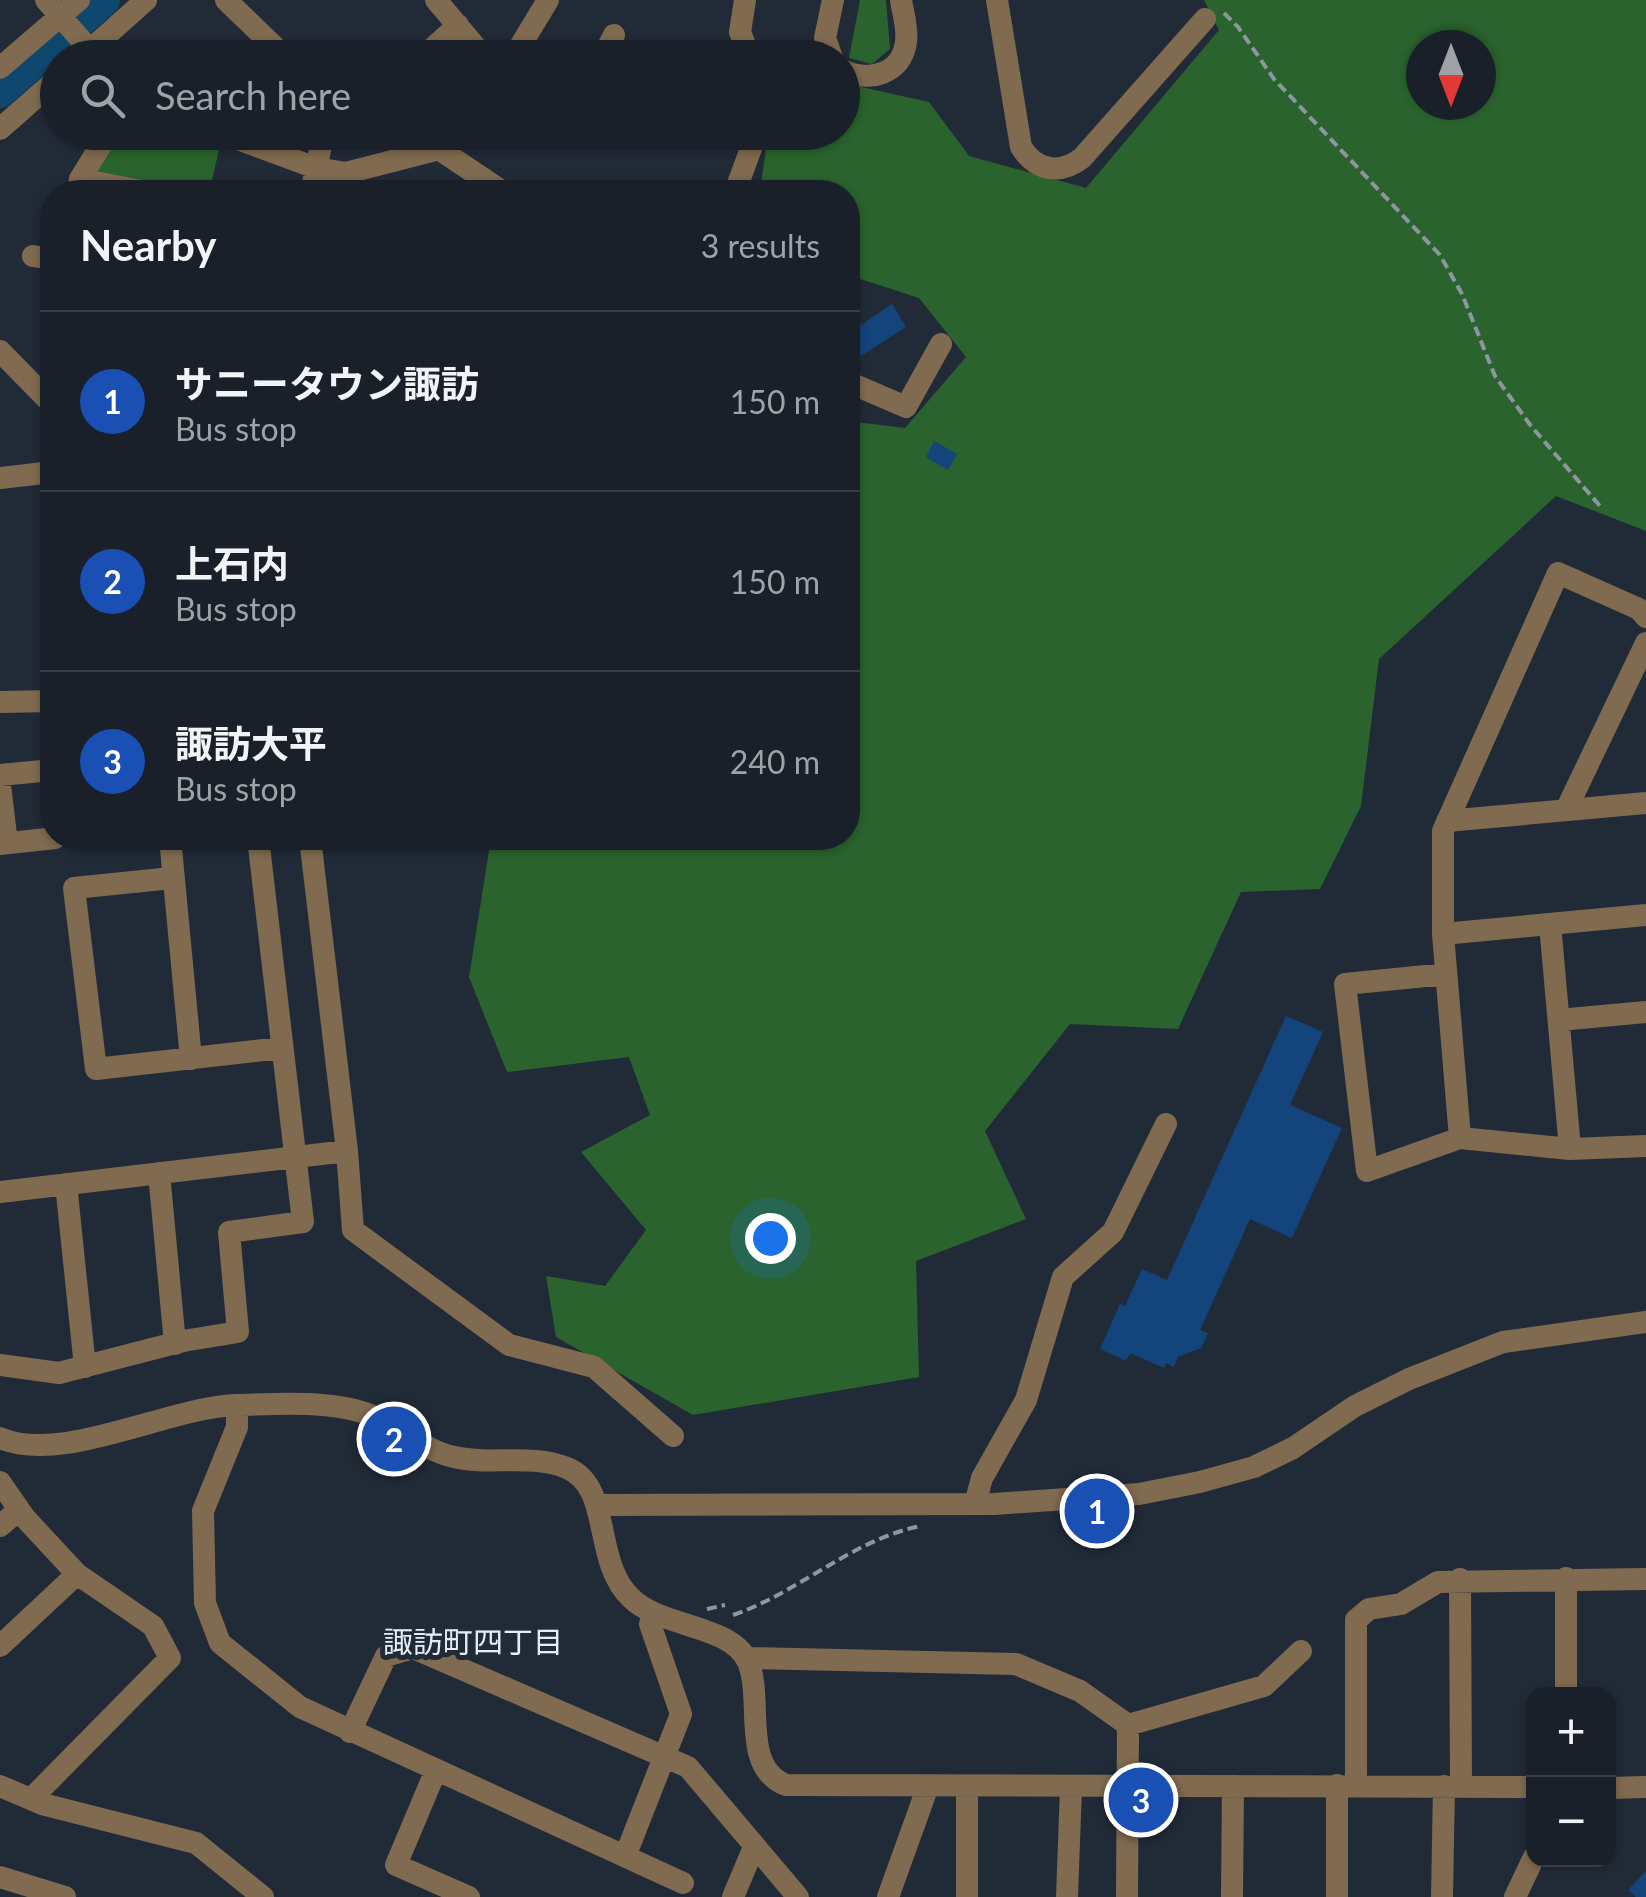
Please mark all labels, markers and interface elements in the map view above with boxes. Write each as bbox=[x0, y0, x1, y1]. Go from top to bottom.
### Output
north arrow bbox=[1406, 30, 1496, 120]
search box bbox=[40, 40, 860, 150]
icon: search bbox=[75, 68, 130, 123]
text: Search here bbox=[155, 72, 351, 118]
text: Nearby bbox=[80, 220, 217, 270]
text: 3 results bbox=[701, 226, 820, 265]
text: サニータウン諏訪 bbox=[175, 360, 479, 406]
text: 1 bbox=[103, 382, 122, 421]
text: 150 m bbox=[730, 382, 820, 421]
text: Bus stop bbox=[175, 409, 297, 448]
text: 上石内 bbox=[175, 540, 289, 586]
text: 2 bbox=[103, 562, 122, 601]
text: 150 m bbox=[730, 562, 820, 601]
text: Bus stop bbox=[175, 589, 297, 628]
text: 諏訪大平 bbox=[175, 720, 327, 766]
text: 3 bbox=[103, 742, 122, 781]
text: 240 m bbox=[730, 742, 820, 781]
text: Bus stop bbox=[175, 769, 297, 808]
your location bbox=[745, 1213, 796, 1264]
pin: 2 bbox=[362, 1402, 426, 1476]
pin: 1 bbox=[1064, 1474, 1130, 1548]
district label: 諏訪町四丁目 bbox=[383, 1623, 563, 1659]
map controls bbox=[1526, 1687, 1616, 1867]
button: + bbox=[1526, 1687, 1616, 1777]
pin: 3 bbox=[1108, 1762, 1174, 1838]
button: − bbox=[1526, 1777, 1616, 1867]

